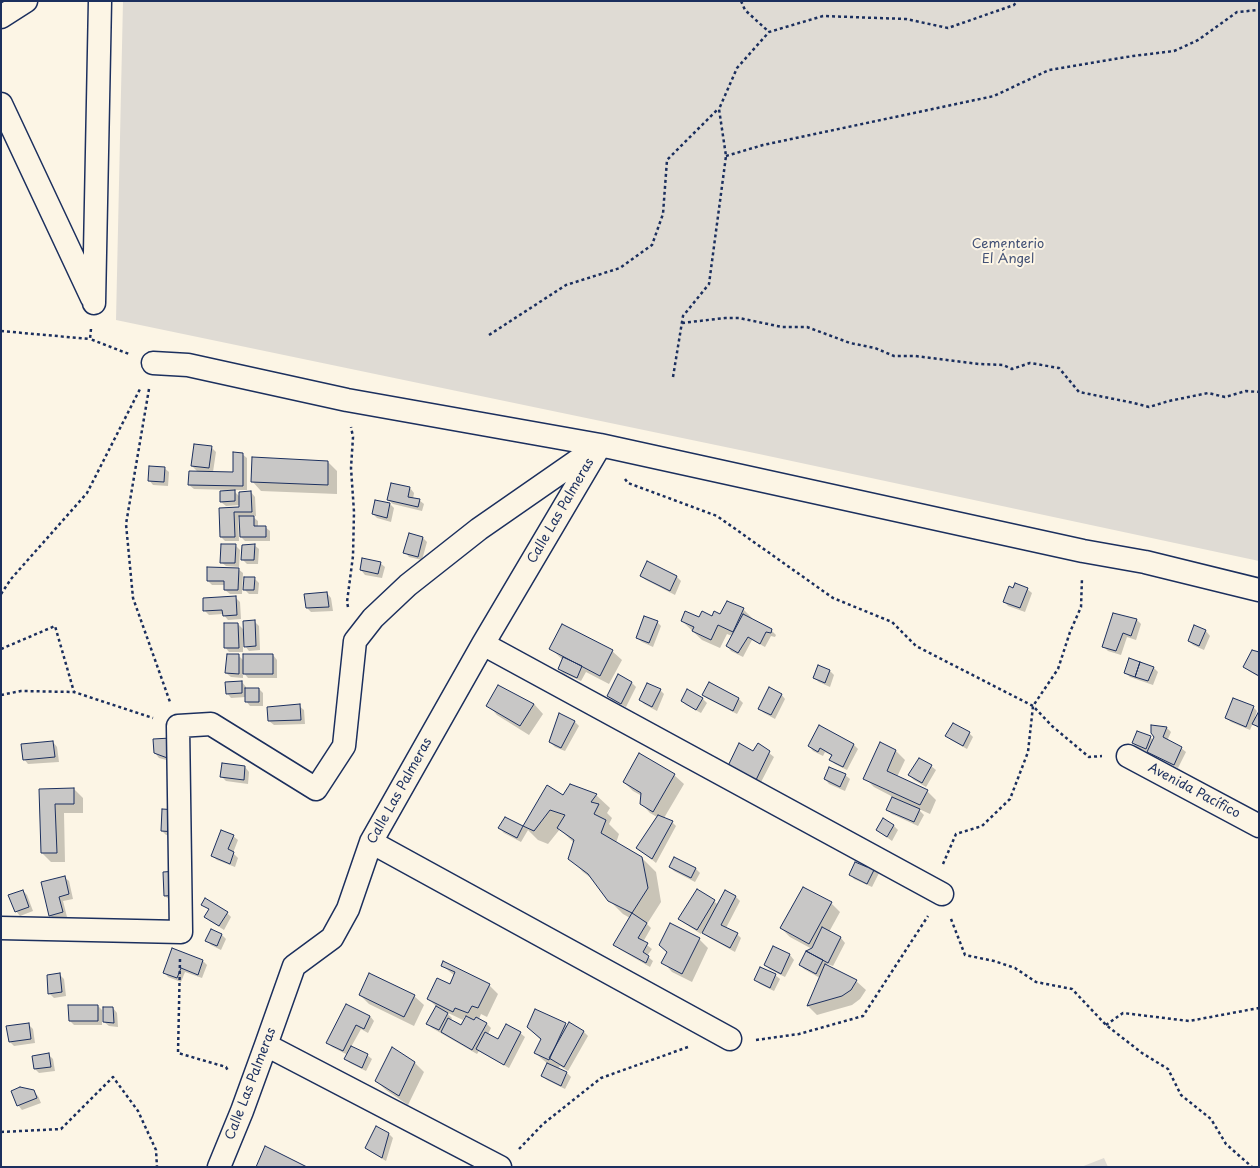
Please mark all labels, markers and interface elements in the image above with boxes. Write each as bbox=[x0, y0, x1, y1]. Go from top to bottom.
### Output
park label: Cementerio El Ángel bbox=[972, 236, 1044, 267]
street label: Calle Las Palmeras bbox=[525, 456, 597, 566]
street label: Calle Las Palmeras bbox=[364, 735, 436, 847]
street label: Avenida Pacífico bbox=[1145, 760, 1243, 822]
street label: Calle Las Palmeras bbox=[222, 1026, 280, 1142]

